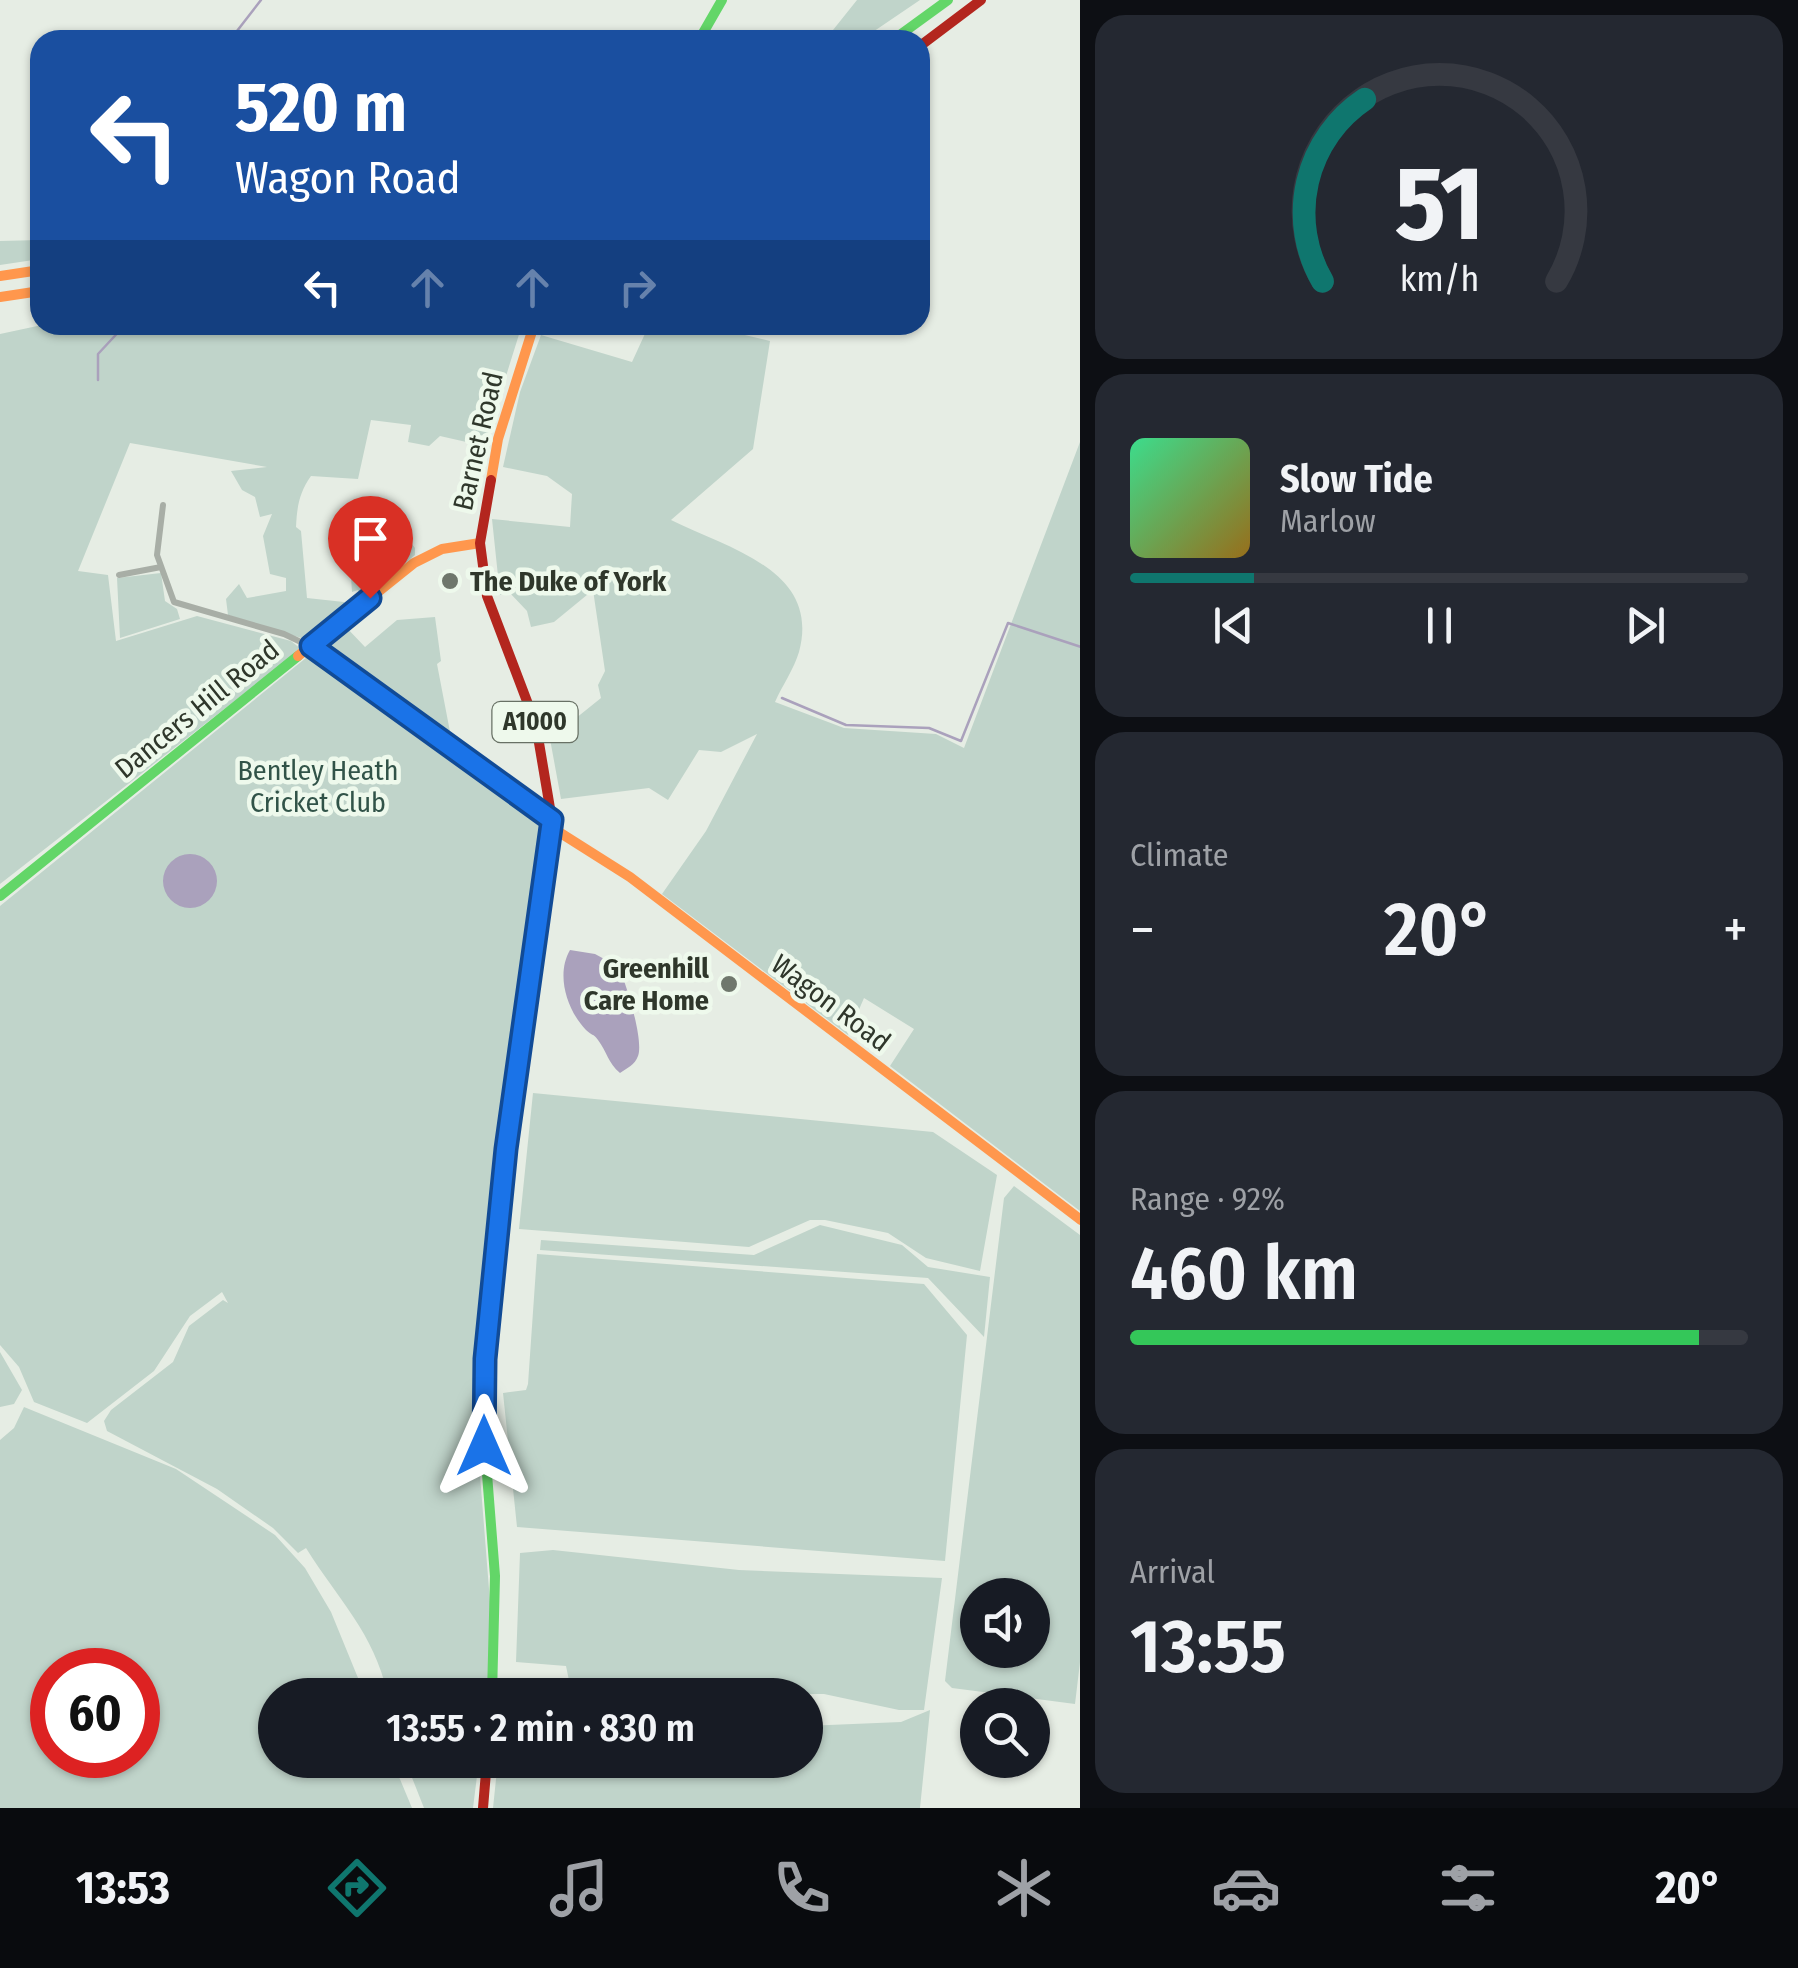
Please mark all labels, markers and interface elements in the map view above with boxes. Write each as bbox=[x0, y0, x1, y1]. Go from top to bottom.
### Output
text: 520 m bbox=[235, 66, 407, 150]
icon: left bbox=[70, 70, 200, 200]
text: 51 bbox=[1394, 142, 1484, 267]
text: Wagon Road bbox=[235, 151, 461, 205]
text: km/h bbox=[1399, 258, 1479, 300]
icon: left bbox=[295, 260, 350, 315]
icon: ahead bbox=[400, 260, 455, 315]
icon: ahead bbox=[505, 260, 560, 315]
icon: right bbox=[610, 260, 665, 315]
street label: Barnet Road bbox=[446, 369, 510, 513]
text: Slow Tide bbox=[1280, 456, 1433, 502]
pin bbox=[328, 496, 413, 599]
text: Marlow bbox=[1280, 502, 1376, 540]
icon: arrive bbox=[343, 511, 398, 566]
place label: The Duke of York bbox=[470, 565, 667, 598]
marker: The Duke of York bbox=[439, 570, 461, 592]
icon: previous bbox=[1206, 598, 1261, 653]
icon: pause bbox=[1412, 598, 1467, 653]
icon: next bbox=[1618, 598, 1673, 653]
street label: Dancers Hill Road bbox=[108, 633, 286, 785]
road number: A1000 bbox=[492, 702, 578, 742]
park label: Bentley Heath Cricket Club bbox=[237, 754, 399, 819]
text: Climate bbox=[1130, 836, 1229, 874]
text: 20° bbox=[1384, 885, 1494, 975]
text: − bbox=[1130, 897, 1155, 963]
text: + bbox=[1723, 897, 1748, 963]
street label: Wagon Road bbox=[765, 948, 897, 1058]
place label: Greenhill Care Home bbox=[584, 952, 709, 1017]
marker: Greenhill Care Home bbox=[718, 973, 740, 995]
text: Range · 92% bbox=[1130, 1180, 1285, 1218]
text: 460 km bbox=[1130, 1229, 1358, 1319]
position arrow bbox=[432, 1394, 536, 1498]
text: Arrival bbox=[1130, 1553, 1215, 1591]
map controls bbox=[960, 1578, 1050, 1778]
button: sound bbox=[960, 1578, 1050, 1668]
text: 13:55 bbox=[1130, 1602, 1286, 1692]
speed limit sign: 60 bbox=[30, 1648, 160, 1778]
button: search bbox=[960, 1688, 1050, 1778]
text: 13:55 · 2 min · 830 m bbox=[386, 1705, 695, 1751]
icon: directions bbox=[322, 1853, 392, 1923]
icon: music bbox=[544, 1853, 614, 1923]
icon: phone bbox=[767, 1853, 837, 1923]
icon: climate bbox=[989, 1853, 1059, 1923]
icon: car bbox=[1211, 1853, 1281, 1923]
icon: filters bbox=[1433, 1853, 1503, 1923]
text: 13:53 bbox=[76, 1861, 170, 1915]
text: 20° bbox=[1655, 1861, 1722, 1915]

